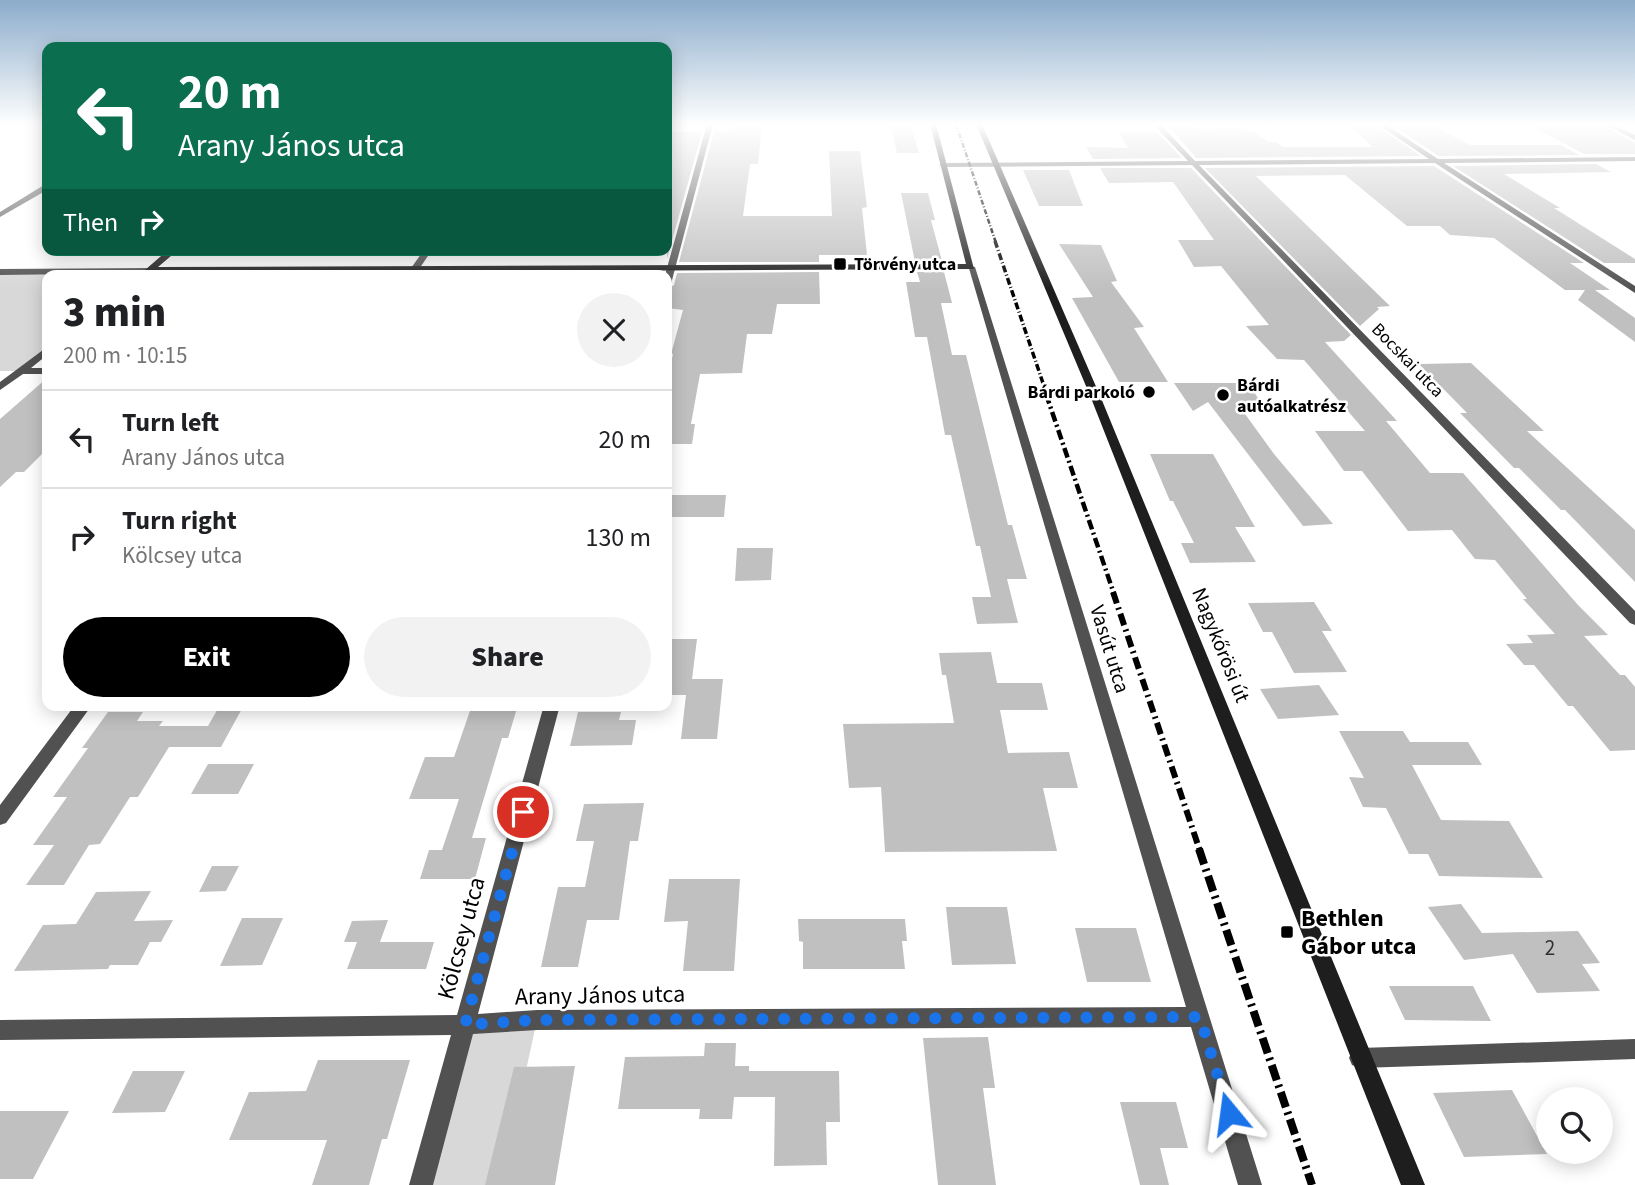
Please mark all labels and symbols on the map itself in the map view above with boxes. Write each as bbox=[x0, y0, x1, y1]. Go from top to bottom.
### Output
place label: Törvény utca bbox=[854, 252, 956, 277]
marker: Törvény utca bbox=[832, 256, 848, 272]
street label: Bocskai utca bbox=[1366, 318, 1450, 403]
place label: Bárdi autóalkatrész bbox=[1237, 373, 1346, 419]
place label: Bárdi parkoló bbox=[1028, 380, 1135, 405]
marker: Bárdi parkoló bbox=[1141, 384, 1157, 400]
marker: Bárdi autóalkatrész bbox=[1215, 387, 1231, 403]
street label: Nagykőrösi út bbox=[1184, 583, 1258, 707]
street label: Vasút utca bbox=[1082, 601, 1138, 697]
pin bbox=[493, 782, 553, 842]
street label: Kölcsey utca bbox=[428, 873, 495, 1003]
place label: Bethlen Gábor utca bbox=[1301, 901, 1416, 964]
marker: Bethlen Gábor utca bbox=[1279, 924, 1295, 940]
house number: 2 bbox=[1545, 933, 1555, 963]
street label: Arany János utca bbox=[515, 977, 685, 1014]
position arrow bbox=[1192, 1076, 1266, 1150]

